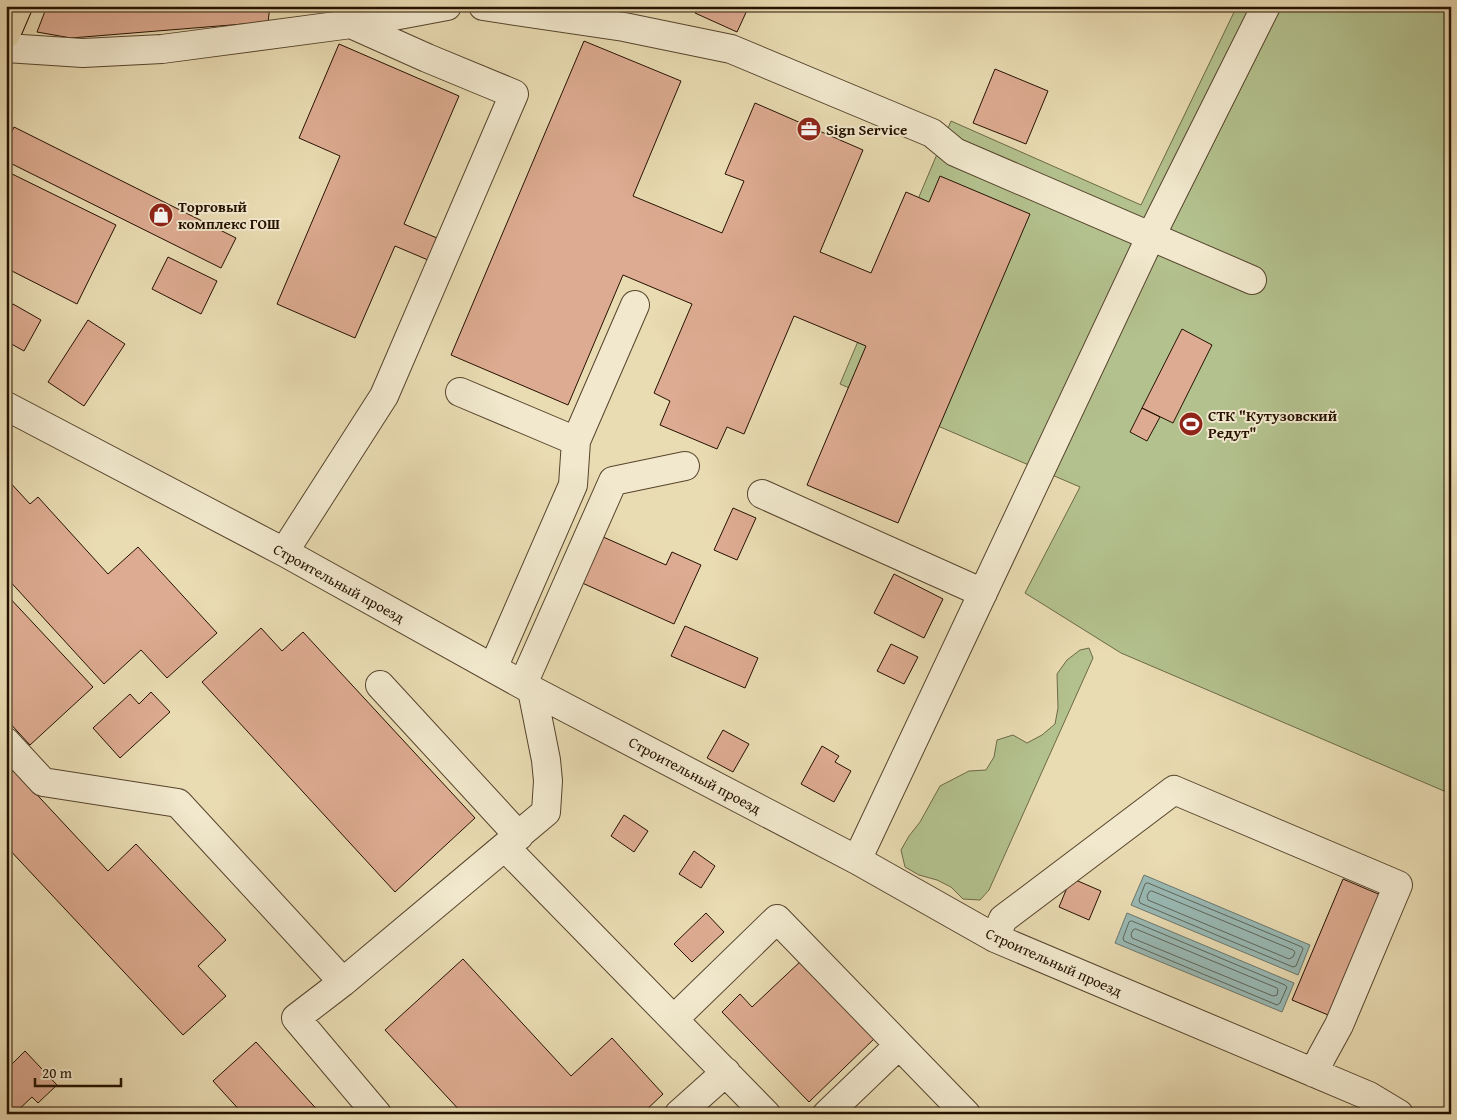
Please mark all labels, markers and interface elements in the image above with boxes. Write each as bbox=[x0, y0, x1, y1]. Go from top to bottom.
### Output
office icon: Sign Service bbox=[796, 116, 822, 142]
place label: Sign Service bbox=[826, 119, 907, 140]
place label: Торговый комплекс ГОШ bbox=[178, 196, 280, 234]
shop icon: Торговый комплекс ГОШ bbox=[148, 202, 174, 228]
place label: СТК "Кутузовский Редут" bbox=[1208, 405, 1338, 443]
sports icon: СТК "Кутузовский Редут" bbox=[1178, 411, 1204, 437]
street label: Строительный проезд bbox=[270, 538, 408, 628]
street label: Строительный проезд bbox=[625, 731, 765, 819]
street label: Строительный проезд bbox=[983, 923, 1125, 1001]
scale bar bbox=[35, 1055, 121, 1087]
text: 20 m bbox=[42, 1062, 73, 1083]

